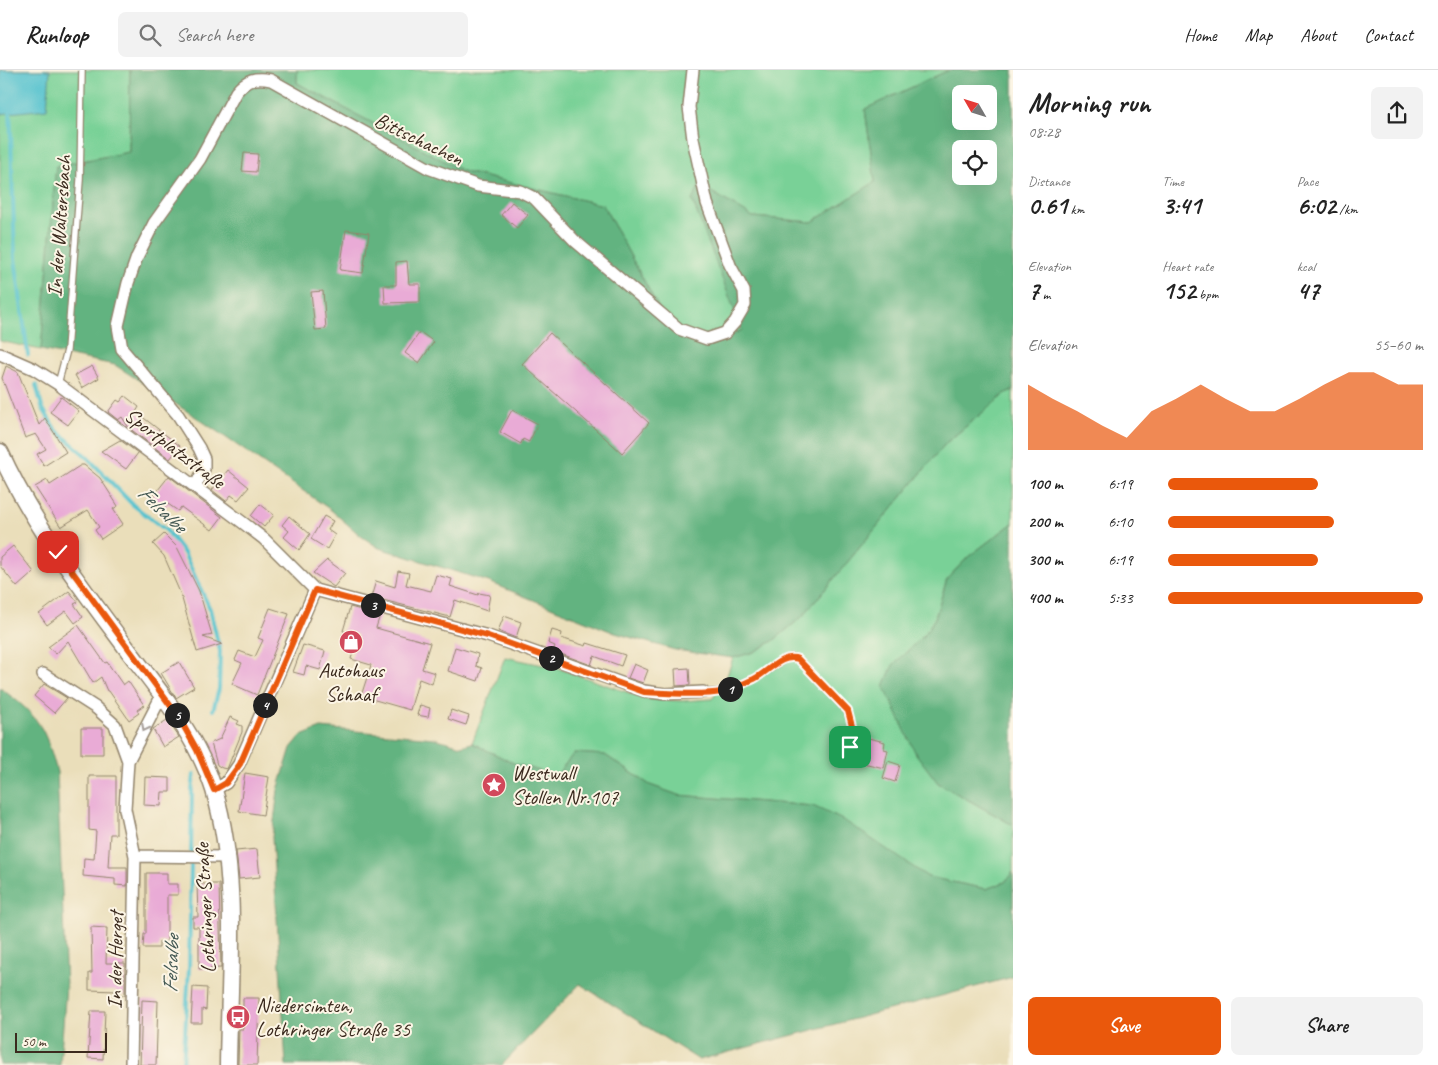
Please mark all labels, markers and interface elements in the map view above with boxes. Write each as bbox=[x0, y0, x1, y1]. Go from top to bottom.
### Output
search box bbox=[118, 12, 468, 57]
text: Runloop bbox=[25, 20, 88, 50]
icon: search bbox=[136, 21, 164, 49]
text: Search here bbox=[176, 23, 253, 47]
text: Home bbox=[1184, 24, 1217, 46]
text: Map bbox=[1245, 24, 1272, 46]
text: About bbox=[1300, 24, 1336, 46]
text: Contact bbox=[1364, 24, 1413, 46]
north arrow bbox=[952, 85, 998, 130]
map controls bbox=[952, 85, 997, 185]
text: Morning run bbox=[1028, 85, 1150, 120]
button: share bbox=[1371, 87, 1423, 139]
street label: Bittschachen bbox=[370, 106, 468, 172]
text: 08:28 bbox=[1028, 122, 1060, 142]
button: locate bbox=[952, 140, 997, 185]
street label: In der Waltersbach bbox=[41, 153, 77, 298]
text: Distance bbox=[1028, 173, 1070, 190]
text: Time bbox=[1162, 173, 1184, 190]
text: Pace bbox=[1297, 173, 1318, 190]
text: 0.61 bbox=[1028, 190, 1067, 222]
text: 3:41 bbox=[1162, 190, 1201, 222]
text: 6:02 bbox=[1297, 190, 1336, 222]
text: km bbox=[1067, 201, 1084, 218]
text: /km bbox=[1336, 201, 1358, 218]
text: Elevation bbox=[1028, 258, 1071, 275]
text: Heart rate bbox=[1162, 258, 1213, 275]
text: kcal bbox=[1297, 258, 1315, 275]
text: 7 bbox=[1028, 275, 1039, 307]
text: 152 bbox=[1162, 275, 1196, 307]
text: 47 bbox=[1297, 275, 1319, 307]
text: m bbox=[1039, 286, 1050, 303]
text: bpm bbox=[1196, 286, 1218, 303]
text: Elevation bbox=[1028, 335, 1077, 355]
text: 55–60 m bbox=[1374, 335, 1423, 355]
street label: Sportplatzstraße bbox=[120, 402, 232, 495]
text: 100 m bbox=[1028, 474, 1063, 494]
text: 6:19 bbox=[1108, 474, 1133, 494]
water label: Felsalbe bbox=[131, 479, 195, 541]
text: 200 m bbox=[1028, 512, 1063, 532]
text: 6:10 bbox=[1108, 512, 1133, 532]
pin bbox=[37, 531, 79, 573]
icon: check bbox=[44, 538, 72, 566]
text: 300 m bbox=[1028, 550, 1063, 570]
text: 6:19 bbox=[1108, 550, 1133, 570]
text: 400 m bbox=[1028, 588, 1063, 608]
text: 5:33 bbox=[1108, 588, 1133, 608]
pin: 3 bbox=[360, 592, 386, 618]
text: 3 bbox=[370, 597, 377, 614]
shop icon: Autohaus Schaaf bbox=[338, 629, 364, 655]
pin: 2 bbox=[538, 646, 564, 670]
text: 2 bbox=[548, 650, 555, 667]
place label: Autohaus Schaaf bbox=[318, 657, 386, 707]
pin: 1 bbox=[718, 676, 742, 702]
text: 1 bbox=[727, 681, 734, 698]
pin: 4 bbox=[252, 692, 278, 718]
text: 4 bbox=[262, 697, 269, 714]
pin: 5 bbox=[164, 702, 190, 728]
text: 5 bbox=[174, 707, 181, 724]
one-way arrow bbox=[141, 723, 151, 732]
pin bbox=[829, 726, 871, 768]
icon: arrive bbox=[836, 733, 864, 761]
place label: Westwall Stollen Nr.107 bbox=[512, 760, 620, 810]
place icon: Westwall Stollen Nr.107 bbox=[481, 772, 507, 798]
street label: Lothringer Straße bbox=[188, 840, 221, 974]
street label: In der Herget bbox=[101, 908, 129, 1009]
water label: Felsalbe bbox=[156, 932, 186, 993]
place label: Niedersimten, Lothringer Straße 35 bbox=[256, 992, 412, 1042]
button: Save bbox=[1028, 997, 1221, 1055]
button: Share bbox=[1231, 997, 1423, 1055]
bus stop icon: Niedersimten, Lothringer Straße 35 bbox=[225, 1004, 251, 1030]
scale bar bbox=[15, 1030, 108, 1053]
text: 50 m bbox=[22, 1033, 46, 1050]

